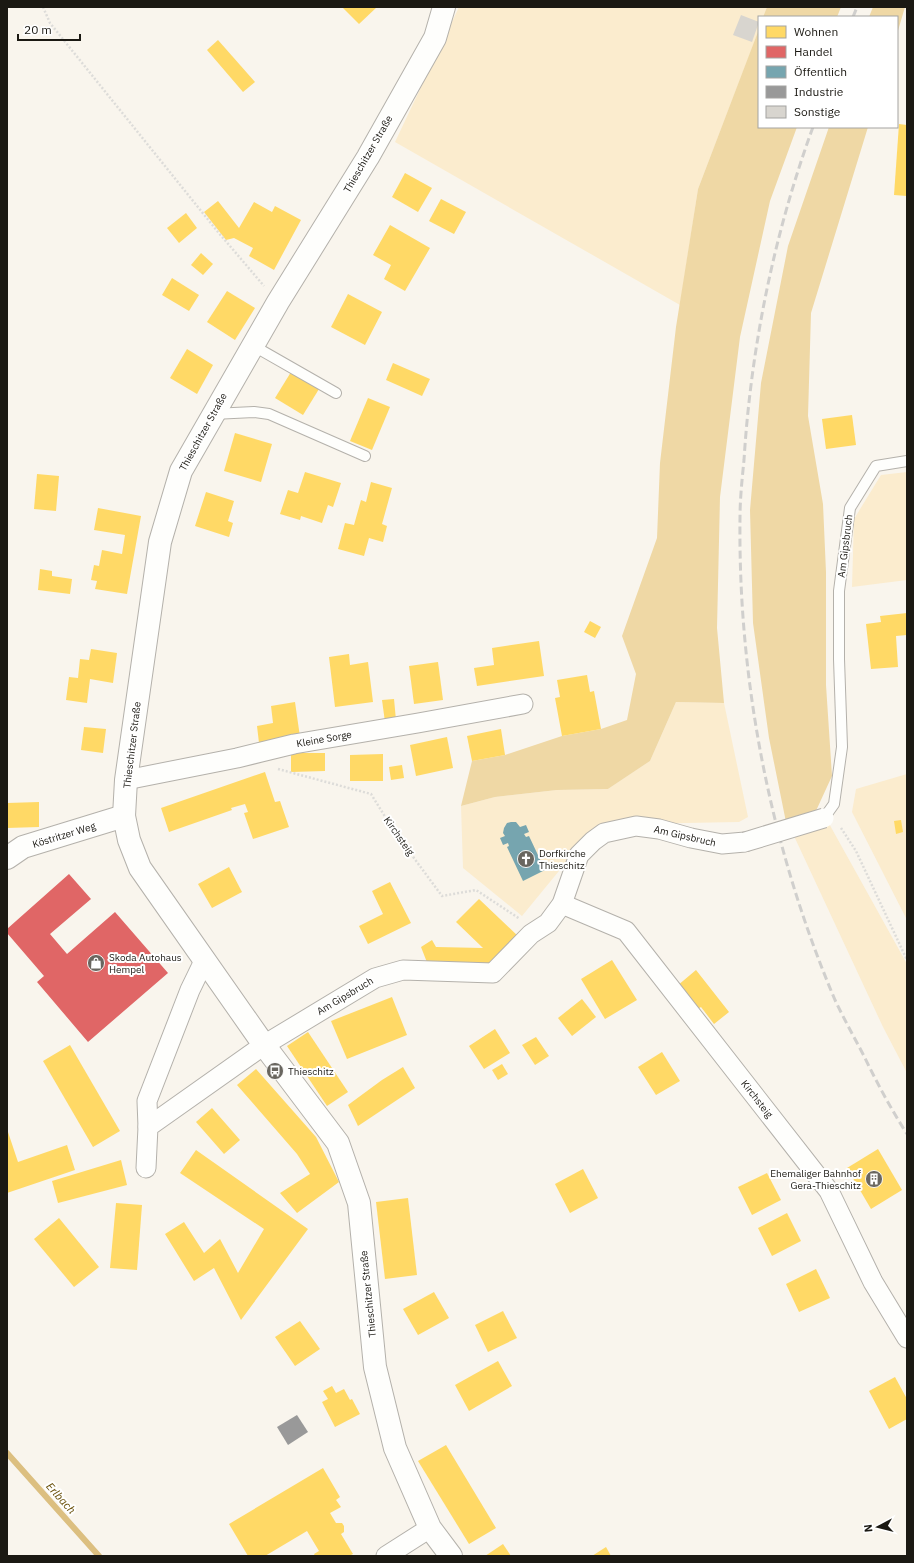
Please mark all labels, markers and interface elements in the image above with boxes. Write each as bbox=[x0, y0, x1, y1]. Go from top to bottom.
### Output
scale bar bbox=[18, 16, 80, 42]
legend bbox=[758, 16, 898, 128]
text: 20 m bbox=[24, 22, 52, 37]
text: Wohnen bbox=[794, 24, 838, 39]
text: Handel bbox=[794, 44, 833, 59]
text: Öffentlich bbox=[794, 64, 847, 79]
text: Industrie bbox=[794, 84, 844, 99]
text: Sonstige bbox=[794, 104, 841, 119]
street label: Thieschitzer Straße bbox=[341, 113, 396, 195]
street label: Thieschitzer Straße bbox=[176, 390, 230, 473]
street label: Am Gipsbruch bbox=[835, 514, 855, 578]
street label: Thieschitzer Straße bbox=[120, 700, 144, 789]
street label: Kleine Sorge bbox=[295, 728, 353, 750]
street label: Kirchsteig bbox=[381, 814, 418, 859]
street label: Köstritzer Weg bbox=[31, 819, 98, 851]
street label: Am Gipsbruch bbox=[653, 823, 717, 849]
place label: Dorfkirche Thieschitz bbox=[539, 847, 586, 872]
church icon: Dorfkirche Thieschitz bbox=[516, 849, 536, 869]
place label: Skoda Autohaus Hempel bbox=[109, 951, 182, 976]
shop icon: Skoda Autohaus Hempel bbox=[86, 953, 106, 973]
street label: Am Gipsbruch bbox=[314, 974, 376, 1018]
bus stop icon: Thieschitz bbox=[265, 1061, 285, 1081]
place label: Thieschitz bbox=[288, 1065, 334, 1078]
street label: Kirchsteig bbox=[738, 1077, 776, 1121]
place label: Ehemaliger Bahnhof Gera-Thieschitz bbox=[770, 1167, 862, 1192]
building icon: Ehemaliger Bahnhof Gera-Thieschitz bbox=[864, 1169, 884, 1189]
street label: Thieschitzer Straße bbox=[357, 1249, 379, 1338]
water label: Erlbach bbox=[43, 1479, 79, 1517]
north arrow bbox=[858, 1507, 898, 1547]
text: N bbox=[861, 1523, 876, 1533]

